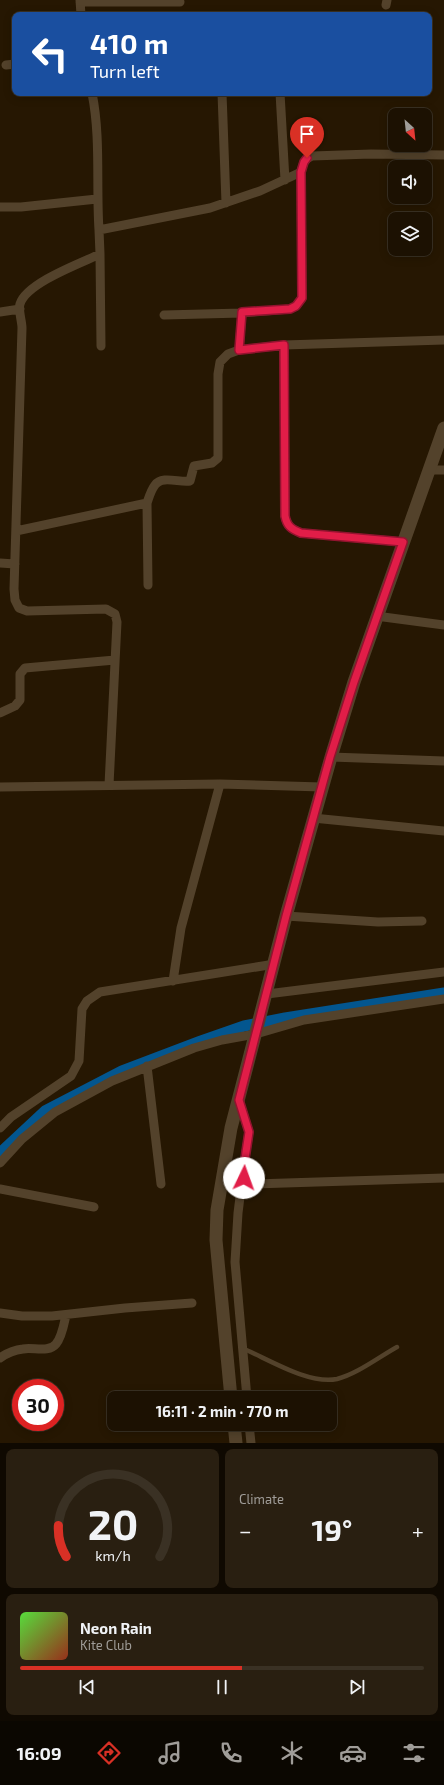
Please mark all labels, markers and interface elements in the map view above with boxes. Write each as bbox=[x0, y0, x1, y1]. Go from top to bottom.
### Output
text: 410 m bbox=[90, 26, 168, 60]
icon: left bbox=[24, 28, 76, 80]
text: Turn left bbox=[90, 60, 160, 82]
north arrow bbox=[388, 108, 432, 152]
map controls bbox=[388, 108, 432, 256]
pin bbox=[290, 117, 324, 158]
icon: arrive bbox=[296, 123, 318, 145]
button: sound bbox=[388, 160, 432, 204]
button: layers bbox=[388, 212, 432, 256]
position arrow bbox=[223, 1157, 265, 1199]
speed limit sign: 30 bbox=[12, 1379, 64, 1431]
text: 16:11 · 2 min · 770 m bbox=[156, 1402, 288, 1420]
text: Climate bbox=[239, 1491, 284, 1507]
text: 20 bbox=[87, 1497, 138, 1547]
text: 19° bbox=[311, 1511, 352, 1547]
text: − bbox=[239, 1517, 252, 1543]
text: + bbox=[412, 1517, 424, 1543]
text: km/h bbox=[95, 1546, 130, 1563]
text: Neon Rain bbox=[80, 1619, 152, 1637]
text: Kite Club bbox=[80, 1637, 132, 1653]
icon: previous bbox=[76, 1676, 98, 1698]
icon: pause bbox=[211, 1676, 233, 1698]
icon: next bbox=[346, 1676, 368, 1698]
icon: directions bbox=[95, 1739, 123, 1767]
icon: music bbox=[156, 1739, 184, 1767]
icon: phone bbox=[217, 1739, 245, 1767]
icon: climate bbox=[278, 1739, 306, 1767]
icon: car bbox=[339, 1739, 367, 1767]
icon: filters bbox=[400, 1739, 428, 1767]
text: 16:09 bbox=[17, 1742, 62, 1764]

